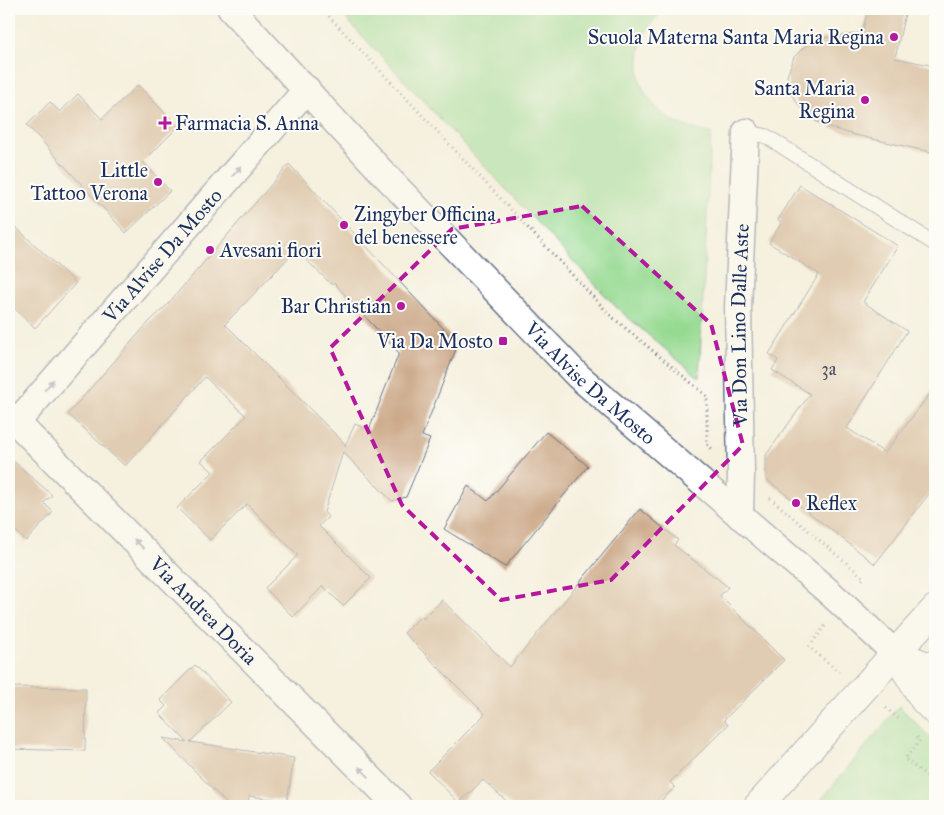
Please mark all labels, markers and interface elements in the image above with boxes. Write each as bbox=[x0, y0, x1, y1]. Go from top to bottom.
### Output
place label: Scuola Materna Santa Maria Regina bbox=[588, 25, 885, 50]
marker: Scuola Materna Santa Maria Regina bbox=[888, 31, 900, 43]
place label: Santa Maria Regina bbox=[754, 76, 856, 124]
marker: Santa Maria Regina bbox=[859, 94, 871, 106]
place label: Farmacia S. Anna bbox=[175, 111, 319, 135]
marker: Farmacia S. Anna bbox=[159, 117, 171, 129]
place label: Little Tattoo Verona bbox=[30, 158, 149, 205]
one-way arrow bbox=[231, 164, 242, 177]
marker: Little Tattoo Verona bbox=[152, 176, 164, 188]
street label: Via Alvise Da Mosto bbox=[97, 183, 227, 328]
place label: Zingyber Officina del benessere bbox=[354, 202, 496, 249]
marker: Zingyber Officina del benessere bbox=[338, 219, 350, 231]
street label: Via Don Lino Dalle Aste bbox=[726, 223, 754, 428]
place label: Avesani fiori bbox=[219, 238, 322, 262]
marker: Avesani fiori bbox=[204, 244, 216, 256]
place label: Bar Christian bbox=[281, 294, 391, 318]
marker: Bar Christian bbox=[395, 300, 407, 312]
street label: Via Alvise Da Mosto bbox=[519, 316, 661, 450]
place label: Via Da Mosto bbox=[376, 329, 493, 353]
marker: Via Da Mosto bbox=[497, 335, 509, 347]
house number: 3a bbox=[822, 358, 837, 380]
one-way arrow bbox=[43, 380, 55, 392]
place label: Reflex bbox=[806, 491, 857, 515]
marker: Reflex bbox=[790, 497, 802, 509]
one-way arrow bbox=[133, 539, 145, 551]
street label: Via Andrea Doria bbox=[144, 551, 263, 670]
one-way arrow bbox=[358, 766, 370, 778]

